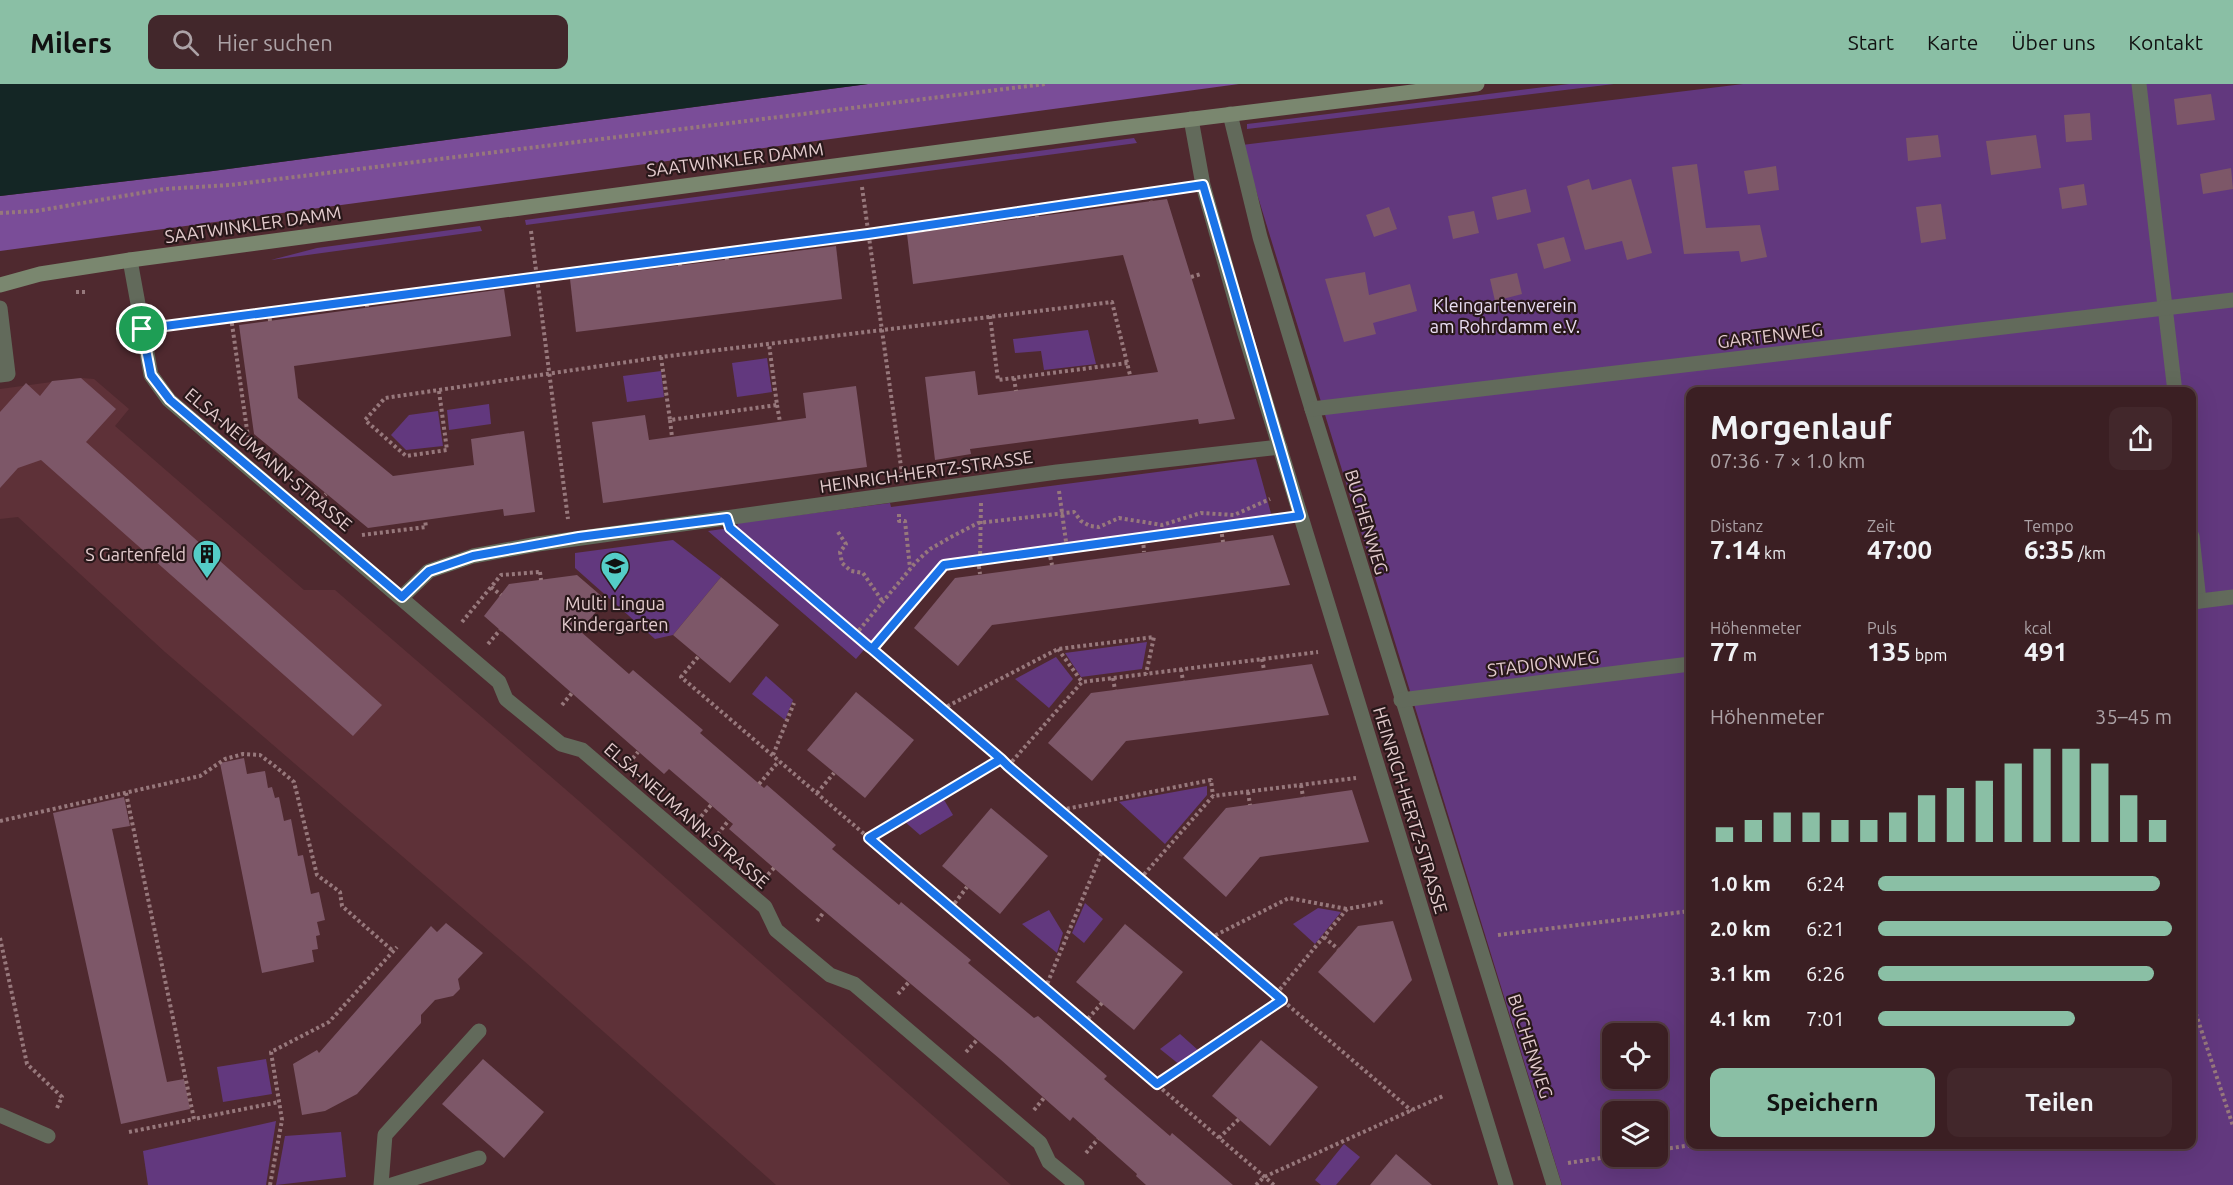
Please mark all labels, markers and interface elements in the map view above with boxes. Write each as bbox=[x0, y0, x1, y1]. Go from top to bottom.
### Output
search box bbox=[148, 15, 568, 69]
icon: search bbox=[169, 26, 202, 59]
text: Milers bbox=[30, 27, 112, 58]
text: Hier suchen bbox=[217, 30, 333, 55]
text: Start bbox=[1848, 30, 1894, 54]
text: Karte bbox=[1927, 30, 1978, 54]
text: Über uns bbox=[2011, 30, 2095, 54]
text: Kontakt bbox=[2128, 30, 2203, 54]
street label: SAATWINKLER DAMM bbox=[645, 138, 825, 180]
street label: SAATWINKLER DAMM bbox=[163, 202, 343, 246]
park label: Kleingartenverein am Rohrdamm e.V. bbox=[1430, 295, 1580, 336]
pin bbox=[116, 303, 167, 354]
icon: arrive bbox=[125, 312, 158, 345]
street label: GARTENWEG bbox=[1716, 319, 1824, 351]
street label: ELSA-NEUMANN-STRASSE bbox=[182, 383, 356, 535]
button: share bbox=[2109, 407, 2172, 470]
text: Morgenlauf bbox=[1710, 408, 1892, 445]
street label: HEINRICH-HERTZ-STRASSE bbox=[818, 446, 1034, 496]
text: 07:36 · 7 × 1.0 km bbox=[1710, 449, 1865, 472]
street label: BUCHENWEG bbox=[1342, 467, 1392, 577]
text: Distanz bbox=[1710, 517, 1763, 535]
text: Zeit bbox=[1867, 517, 1895, 535]
text: Tempo bbox=[2024, 517, 2074, 535]
text: 7.14 bbox=[1710, 535, 1760, 564]
text: 47:00 bbox=[1867, 535, 1932, 564]
text: 6:35 bbox=[2024, 535, 2074, 564]
building icon: S Gartenfeld bbox=[191, 538, 223, 580]
place label: S Gartenfeld bbox=[85, 544, 186, 564]
text: km bbox=[1760, 544, 1786, 562]
text: /km bbox=[2074, 544, 2106, 562]
school or university icon: Multi Lingua Kindergarten bbox=[599, 550, 631, 592]
place label: Multi Lingua Kindergarten bbox=[562, 593, 668, 634]
text: Höhenmeter bbox=[1710, 619, 1801, 637]
text: Puls bbox=[1867, 619, 1897, 637]
text: kcal bbox=[2024, 619, 2052, 637]
text: 77 bbox=[1710, 637, 1739, 666]
text: 135 bbox=[1867, 637, 1911, 666]
text: 491 bbox=[2024, 637, 2068, 666]
street label: STADIONWEG bbox=[1486, 646, 1600, 680]
text: m bbox=[1739, 646, 1757, 664]
text: bpm bbox=[1911, 646, 1947, 664]
street label: HEINRICH-HERTZ-STRASSE bbox=[1370, 704, 1452, 916]
text: Höhenmeter bbox=[1710, 705, 1824, 728]
text: 35–45 m bbox=[2095, 705, 2172, 728]
street label: ELSA-NEUMANN-STRASSE bbox=[601, 738, 773, 892]
text: 1.0 km bbox=[1710, 872, 1771, 895]
text: 6:24 bbox=[1806, 872, 1845, 895]
text: 2.0 km bbox=[1710, 917, 1771, 940]
text: 6:21 bbox=[1806, 917, 1845, 940]
text: 3.1 km bbox=[1710, 962, 1771, 985]
text: 6:26 bbox=[1806, 962, 1845, 985]
street label: BUCHENWEG bbox=[1505, 991, 1557, 1101]
text: 4.1 km bbox=[1710, 1007, 1771, 1030]
text: 7:01 bbox=[1806, 1007, 1845, 1030]
map controls bbox=[1602, 1023, 1668, 1167]
button: locate bbox=[1602, 1023, 1668, 1089]
button: Speichern bbox=[1710, 1068, 1935, 1137]
button: Teilen bbox=[1947, 1068, 2172, 1137]
button: layers bbox=[1602, 1101, 1668, 1167]

